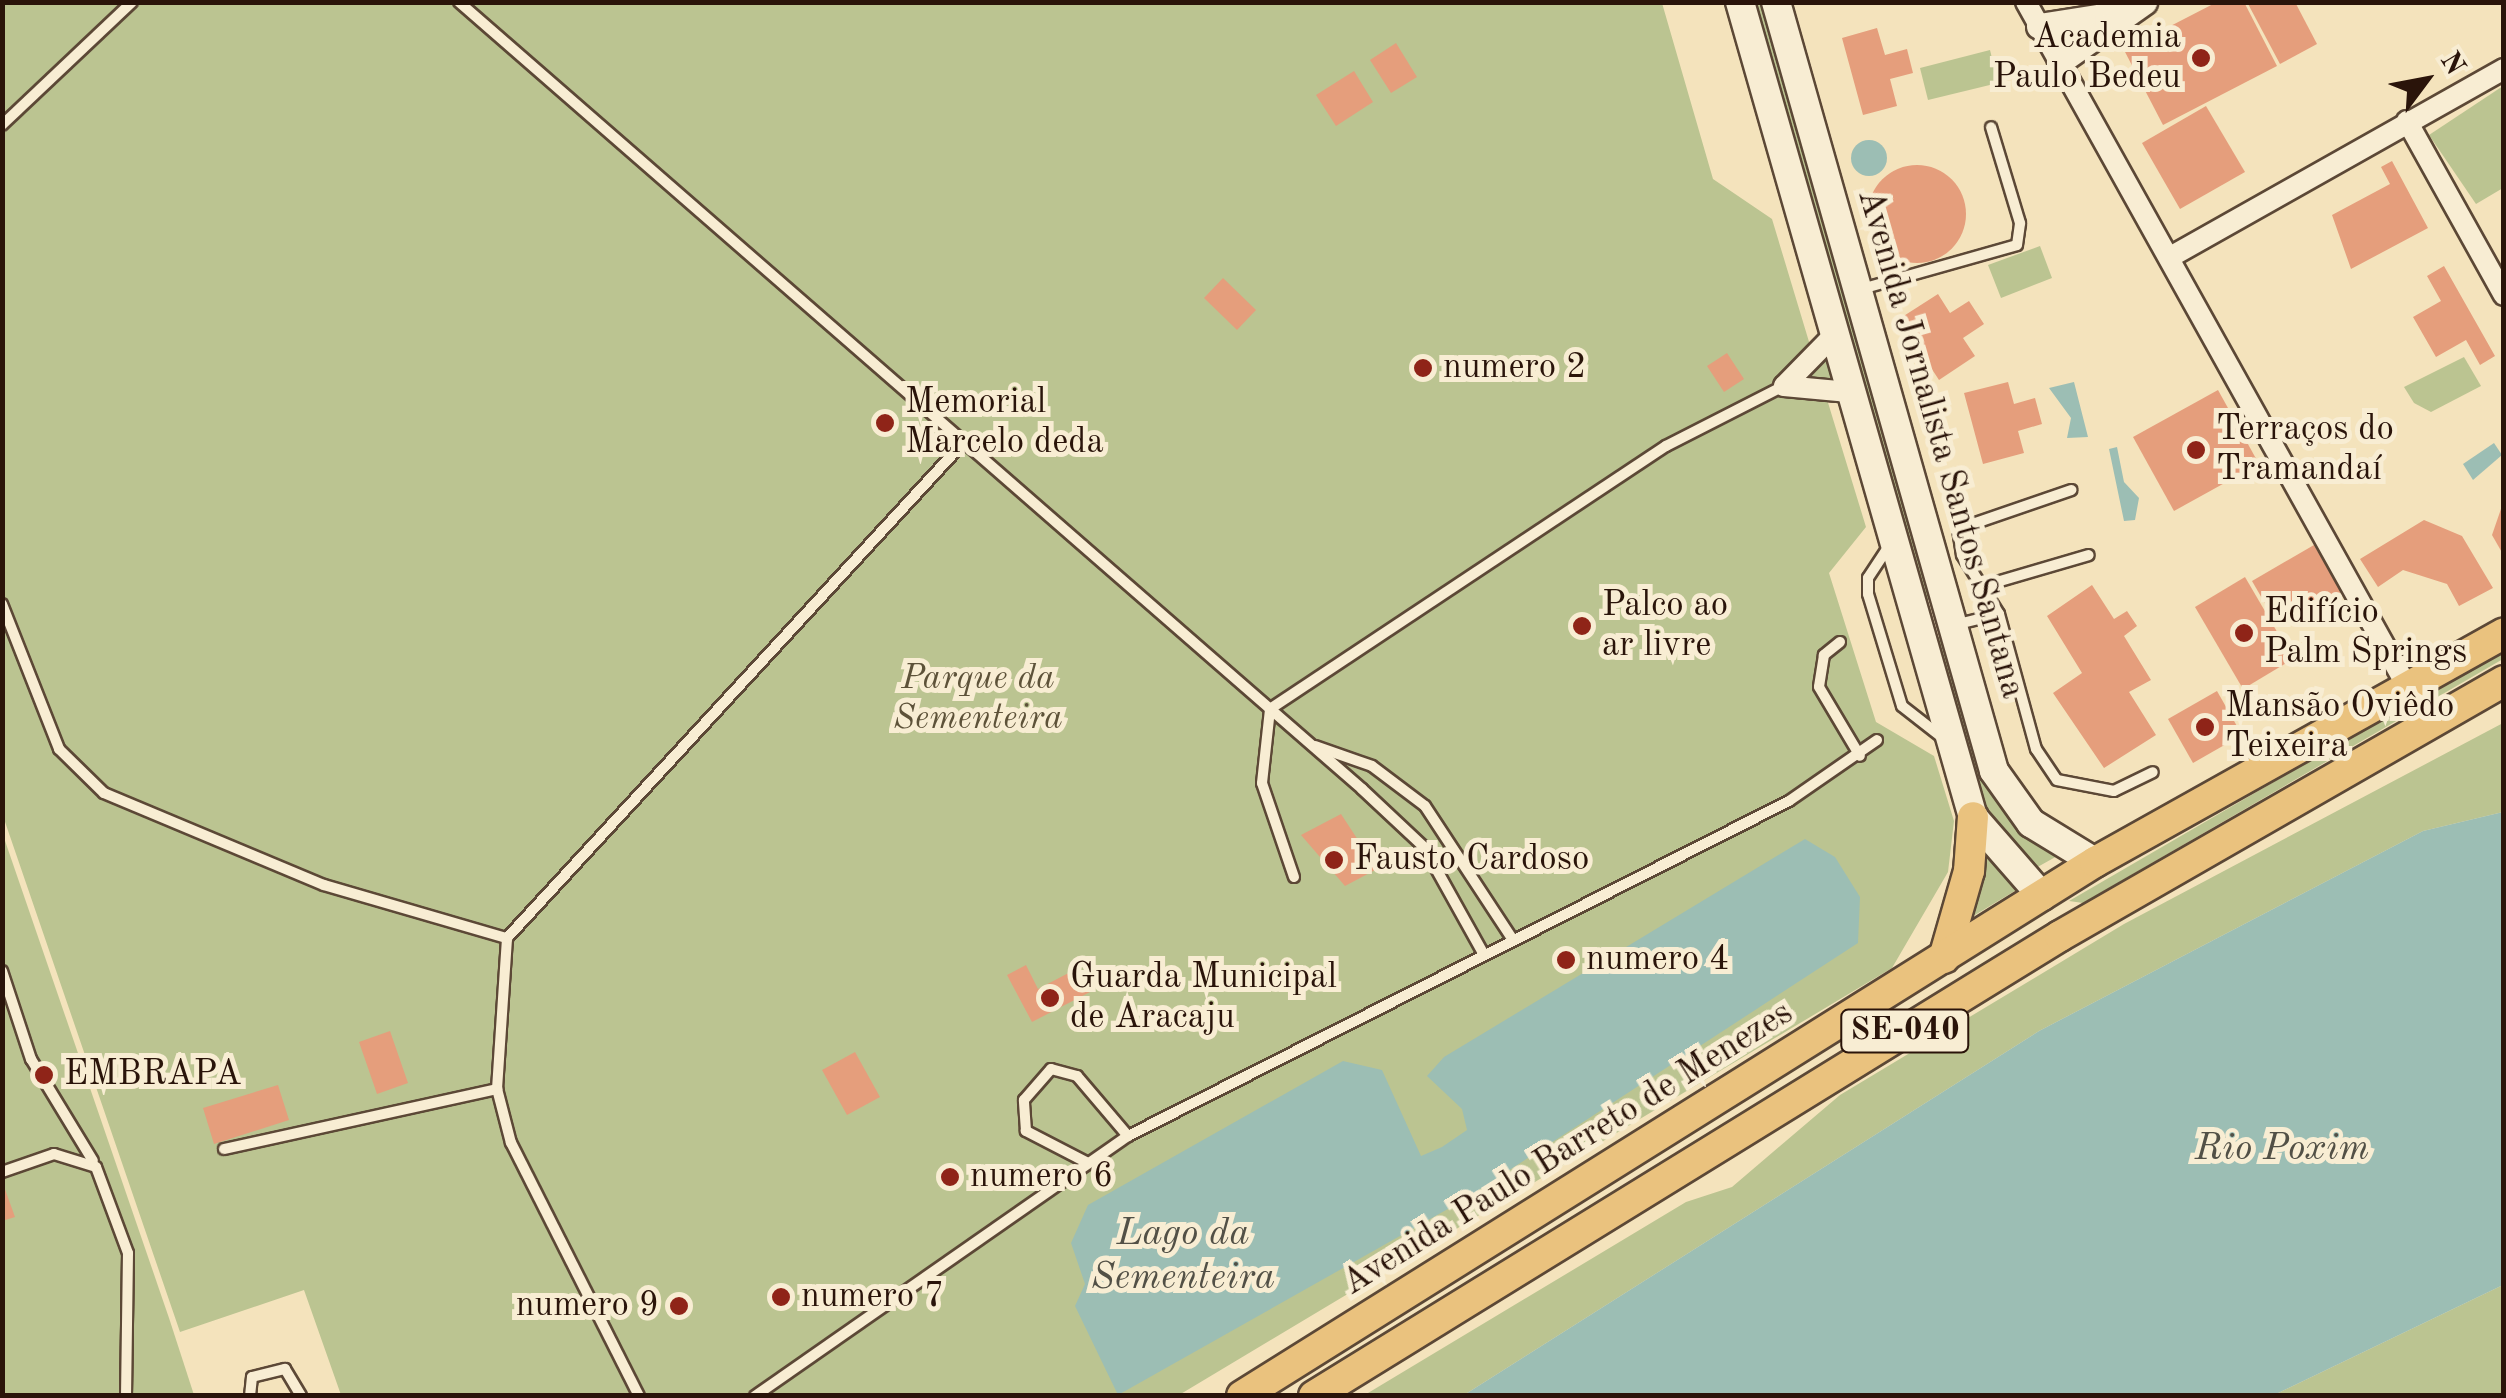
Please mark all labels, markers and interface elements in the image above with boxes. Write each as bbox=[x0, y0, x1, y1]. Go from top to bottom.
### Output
place label: Academia Paulo Bedeu bbox=[1993, 17, 2181, 99]
north arrow bbox=[2376, 30, 2476, 130]
marker: Academia Paulo Bedeu bbox=[2190, 47, 2212, 69]
text: N bbox=[2434, 48, 2469, 81]
street label: Avenida Jornalista Santos Santana bbox=[1847, 185, 2033, 703]
place label: numero 2 bbox=[1443, 347, 1586, 389]
marker: numero 2 bbox=[1412, 357, 1434, 379]
place label: Memorial Marcelo deda bbox=[905, 382, 1104, 464]
place label: Terraços do Tramandaí bbox=[2216, 409, 2394, 491]
marker: Memorial Marcelo deda bbox=[874, 412, 896, 434]
marker: Terraços do Tramandaí bbox=[2185, 439, 2207, 461]
place label: Palco ao ar livre bbox=[1602, 585, 1728, 667]
place label: Edifício Palm Springs bbox=[2264, 592, 2467, 674]
marker: Palco ao ar livre bbox=[1571, 615, 1593, 637]
marker: Edifício Palm Springs bbox=[2233, 622, 2255, 644]
park label: Parque da Sementeira bbox=[893, 658, 1063, 740]
place label: Mansão Oviêdo Teixeira bbox=[2225, 686, 2454, 768]
marker: Mansão Oviêdo Teixeira bbox=[2194, 716, 2216, 738]
place label: Fausto Cardoso bbox=[1354, 839, 1589, 881]
marker: Fausto Cardoso bbox=[1323, 849, 1345, 871]
place label: numero 4 bbox=[1586, 939, 1729, 981]
marker: numero 4 bbox=[1555, 949, 1577, 971]
place label: Guarda Municipal de Aracaju bbox=[1070, 957, 1337, 1039]
marker: Guarda Municipal de Aracaju bbox=[1039, 987, 1061, 1009]
street label: Avenida Paulo Barreto de Menezes bbox=[1335, 993, 1801, 1305]
road number: SE-040 bbox=[1840, 1004, 1970, 1058]
place label: EMBRAPA bbox=[64, 1054, 241, 1096]
marker: EMBRAPA bbox=[33, 1064, 55, 1086]
water label: Rio Poxim bbox=[2195, 1127, 2369, 1173]
place label: numero 6 bbox=[970, 1156, 1113, 1198]
marker: numero 6 bbox=[939, 1166, 961, 1188]
water label: Lago da Sementeira bbox=[1091, 1212, 1275, 1302]
place label: numero 7 bbox=[801, 1276, 944, 1318]
place label: numero 9 bbox=[516, 1285, 659, 1327]
marker: numero 7 bbox=[770, 1286, 792, 1308]
marker: numero 9 bbox=[668, 1295, 690, 1317]

